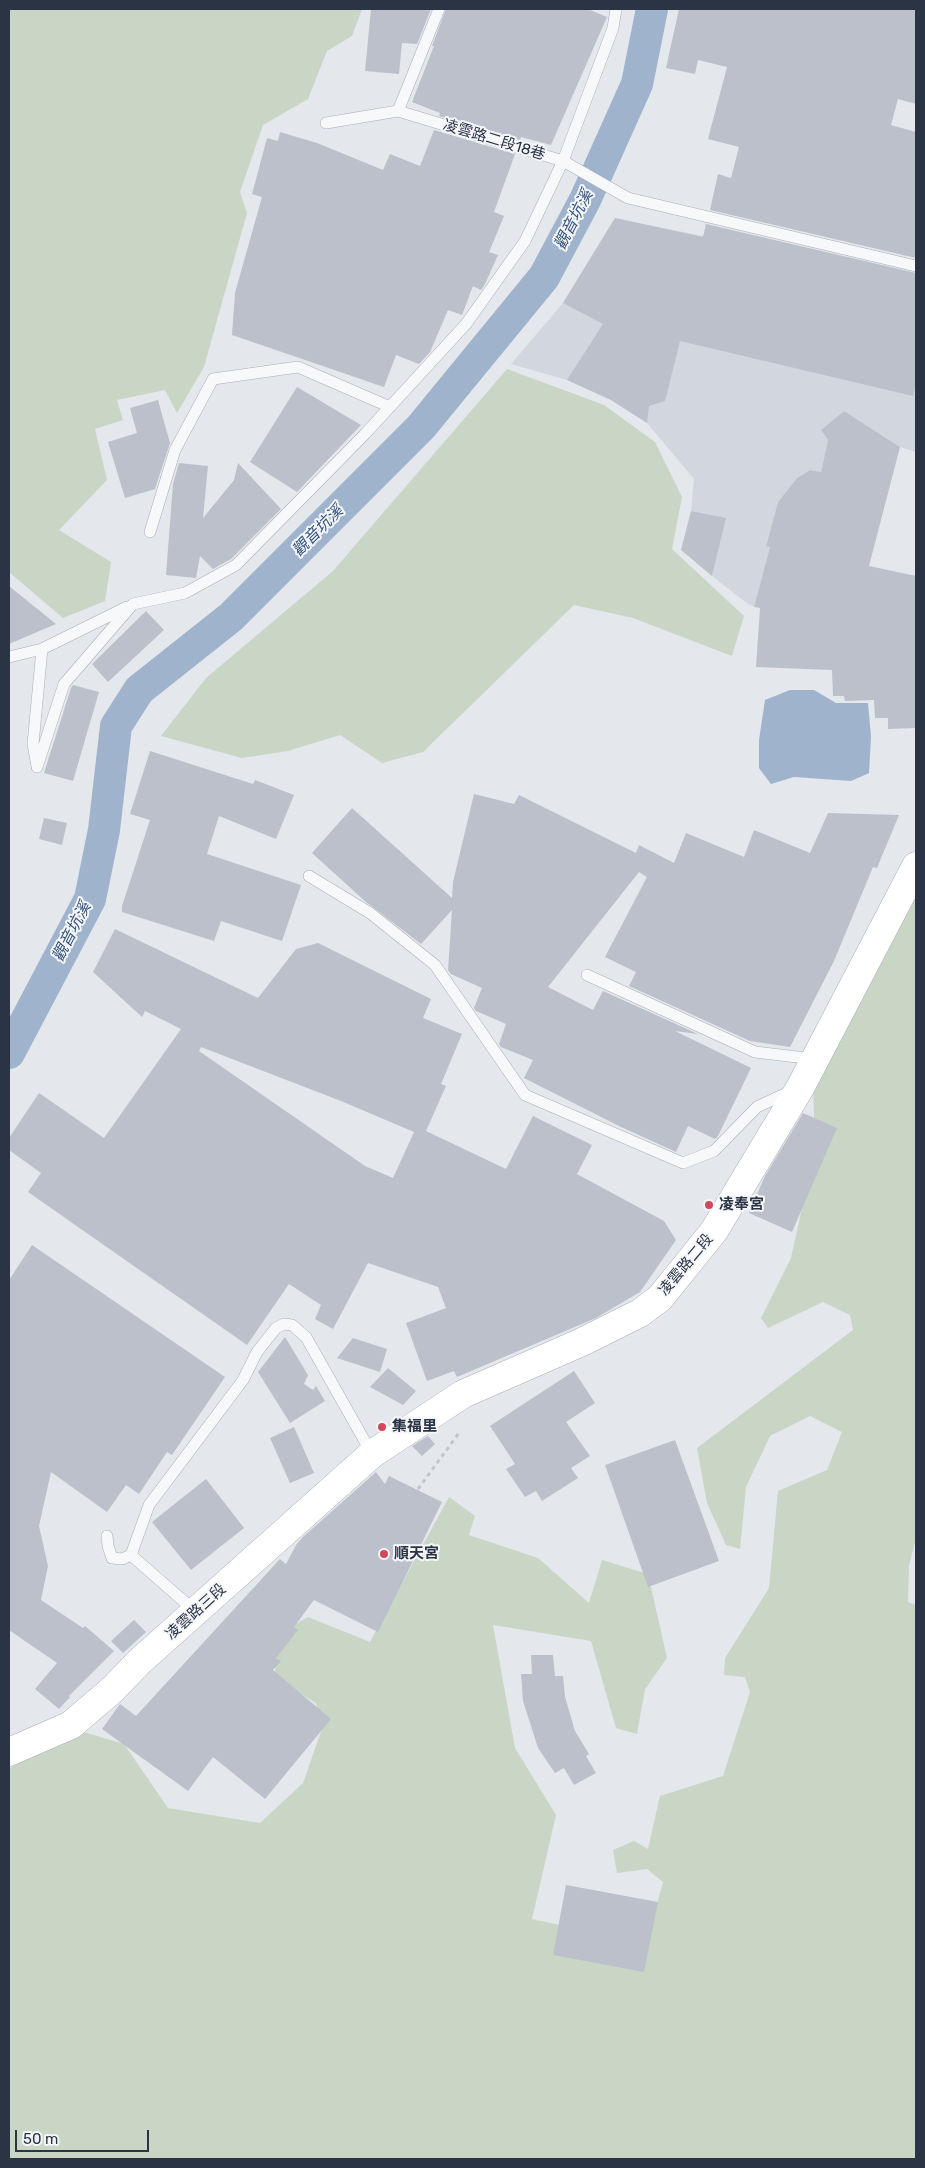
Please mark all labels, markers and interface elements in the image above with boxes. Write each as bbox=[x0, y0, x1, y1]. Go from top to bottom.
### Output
street label: 凌雲路二段18巷 bbox=[441, 116, 547, 164]
water label: 觀音坑溪 bbox=[551, 187, 597, 253]
water label: 觀音坑溪 bbox=[289, 502, 347, 560]
water label: 觀音坑溪 bbox=[49, 899, 95, 965]
place label: 凌奉宮 bbox=[719, 1196, 764, 1214]
marker: 凌奉宮 bbox=[703, 1199, 715, 1211]
street label: 凌雲路二段 bbox=[655, 1230, 717, 1300]
place label: 集福里 bbox=[392, 1418, 437, 1436]
marker: 集福里 bbox=[376, 1421, 388, 1433]
place label: 順天宮 bbox=[394, 1545, 439, 1563]
marker: 順天宮 bbox=[378, 1548, 390, 1560]
street label: 凌雲路三段 bbox=[162, 1580, 230, 1644]
scale bar bbox=[18, 2120, 151, 2152]
text: 50 m bbox=[23, 2130, 58, 2148]

